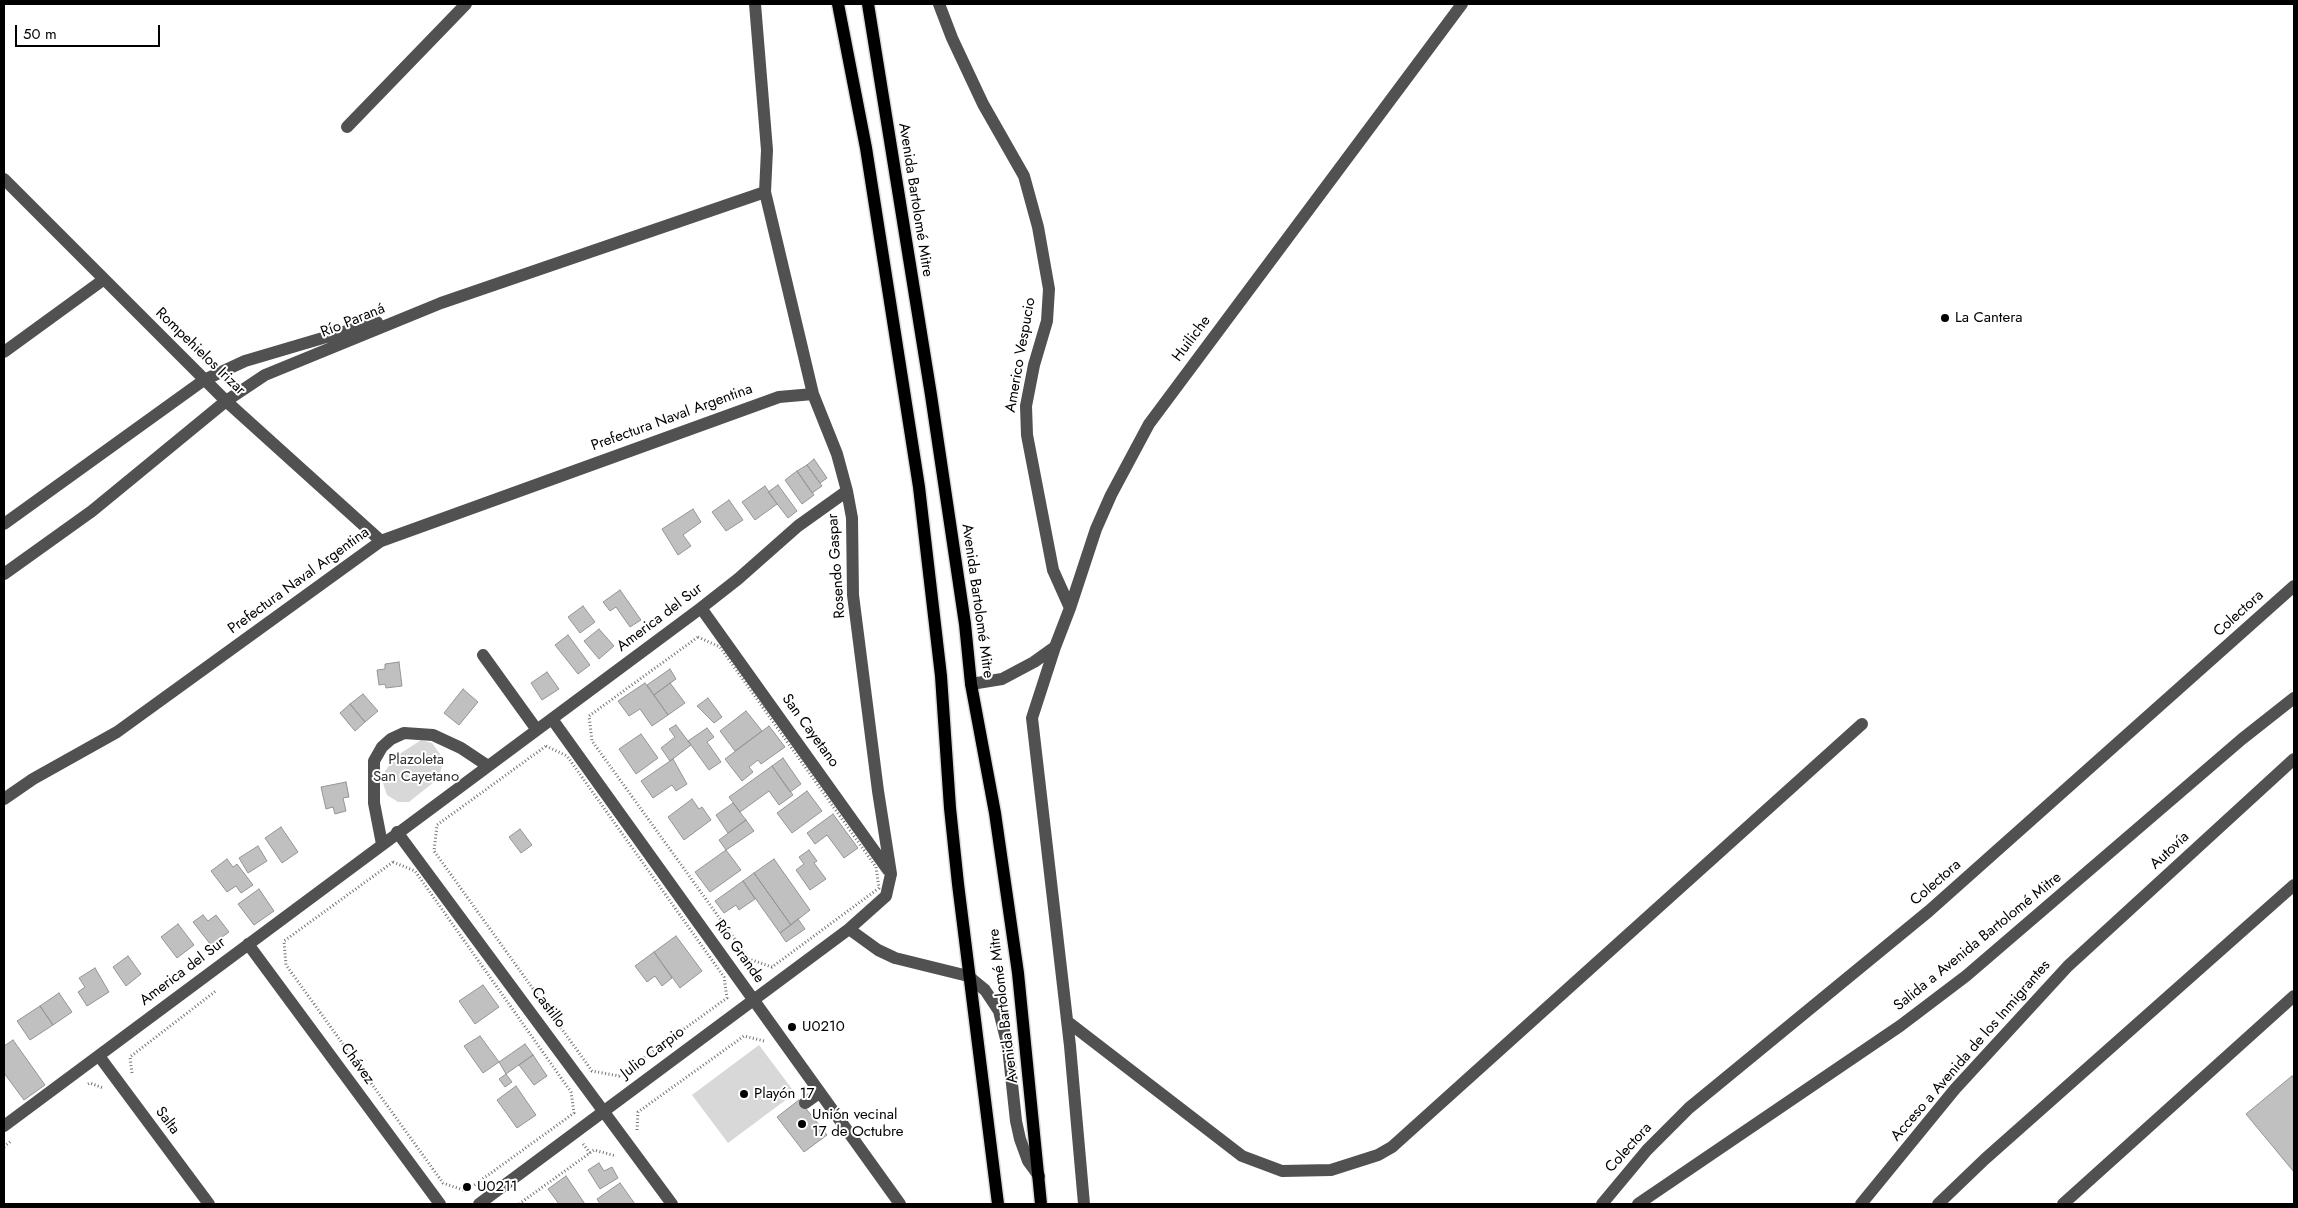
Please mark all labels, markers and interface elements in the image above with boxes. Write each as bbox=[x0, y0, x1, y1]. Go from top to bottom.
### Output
scale bar bbox=[18, 15, 162, 47]
text: 50 m bbox=[23, 23, 57, 45]
street label: Avenida Bartolomé Mitre bbox=[894, 122, 936, 278]
street label: Americo Vespucio bbox=[1002, 296, 1040, 414]
street label: Río Paraná bbox=[318, 300, 388, 342]
street label: Rompehielos Irizar bbox=[151, 304, 249, 400]
place label: La Cantera bbox=[1955, 309, 2023, 327]
marker: La Cantera bbox=[1939, 312, 1951, 324]
street label: Huiliche bbox=[1169, 313, 1215, 365]
street label: Prefectura Naval Argentina bbox=[589, 380, 755, 456]
street label: Rosendo Gaspar bbox=[824, 513, 850, 619]
street label: Avenida Bartolomé Mitre bbox=[957, 523, 997, 679]
street label: Prefectura Naval Argentina bbox=[225, 524, 373, 638]
street label: America del Sur bbox=[614, 580, 706, 656]
street label: Colectora bbox=[2210, 587, 2268, 641]
street label: San Cayetano bbox=[777, 691, 843, 771]
park label: Plazoleta San Cayetano bbox=[373, 751, 459, 786]
street label: Autovía bbox=[2147, 828, 2193, 874]
street label: Colectora bbox=[1907, 856, 1965, 910]
street label: Salida a Avenida Bartolomé Mitre bbox=[1891, 869, 2065, 1015]
street label: Río Grande bbox=[710, 917, 768, 987]
street label: Avenida Bartolomé Mitre bbox=[986, 928, 1022, 1084]
street label: America del Sur bbox=[137, 934, 229, 1010]
street label: Acceso a Avenida de los Inmigrantes bbox=[1887, 957, 2055, 1145]
street label: Castillo bbox=[527, 984, 569, 1032]
place label: U0210 bbox=[802, 1018, 845, 1036]
marker: U0210 bbox=[786, 1021, 798, 1033]
street label: Julio Carpio bbox=[618, 1023, 688, 1083]
street label: Chávez bbox=[336, 1040, 378, 1088]
place label: Playón 17 bbox=[754, 1085, 814, 1103]
marker: Playón 17 bbox=[738, 1088, 750, 1100]
street label: Salta bbox=[151, 1104, 183, 1138]
place label: Unión vecinal 17 de Octubre bbox=[812, 1106, 904, 1141]
marker: Unión vecinal 17 de Octubre bbox=[796, 1118, 808, 1130]
street label: Colectora bbox=[1602, 1119, 1656, 1177]
place label: U0211 bbox=[477, 1178, 517, 1196]
marker: U0211 bbox=[461, 1181, 473, 1193]

